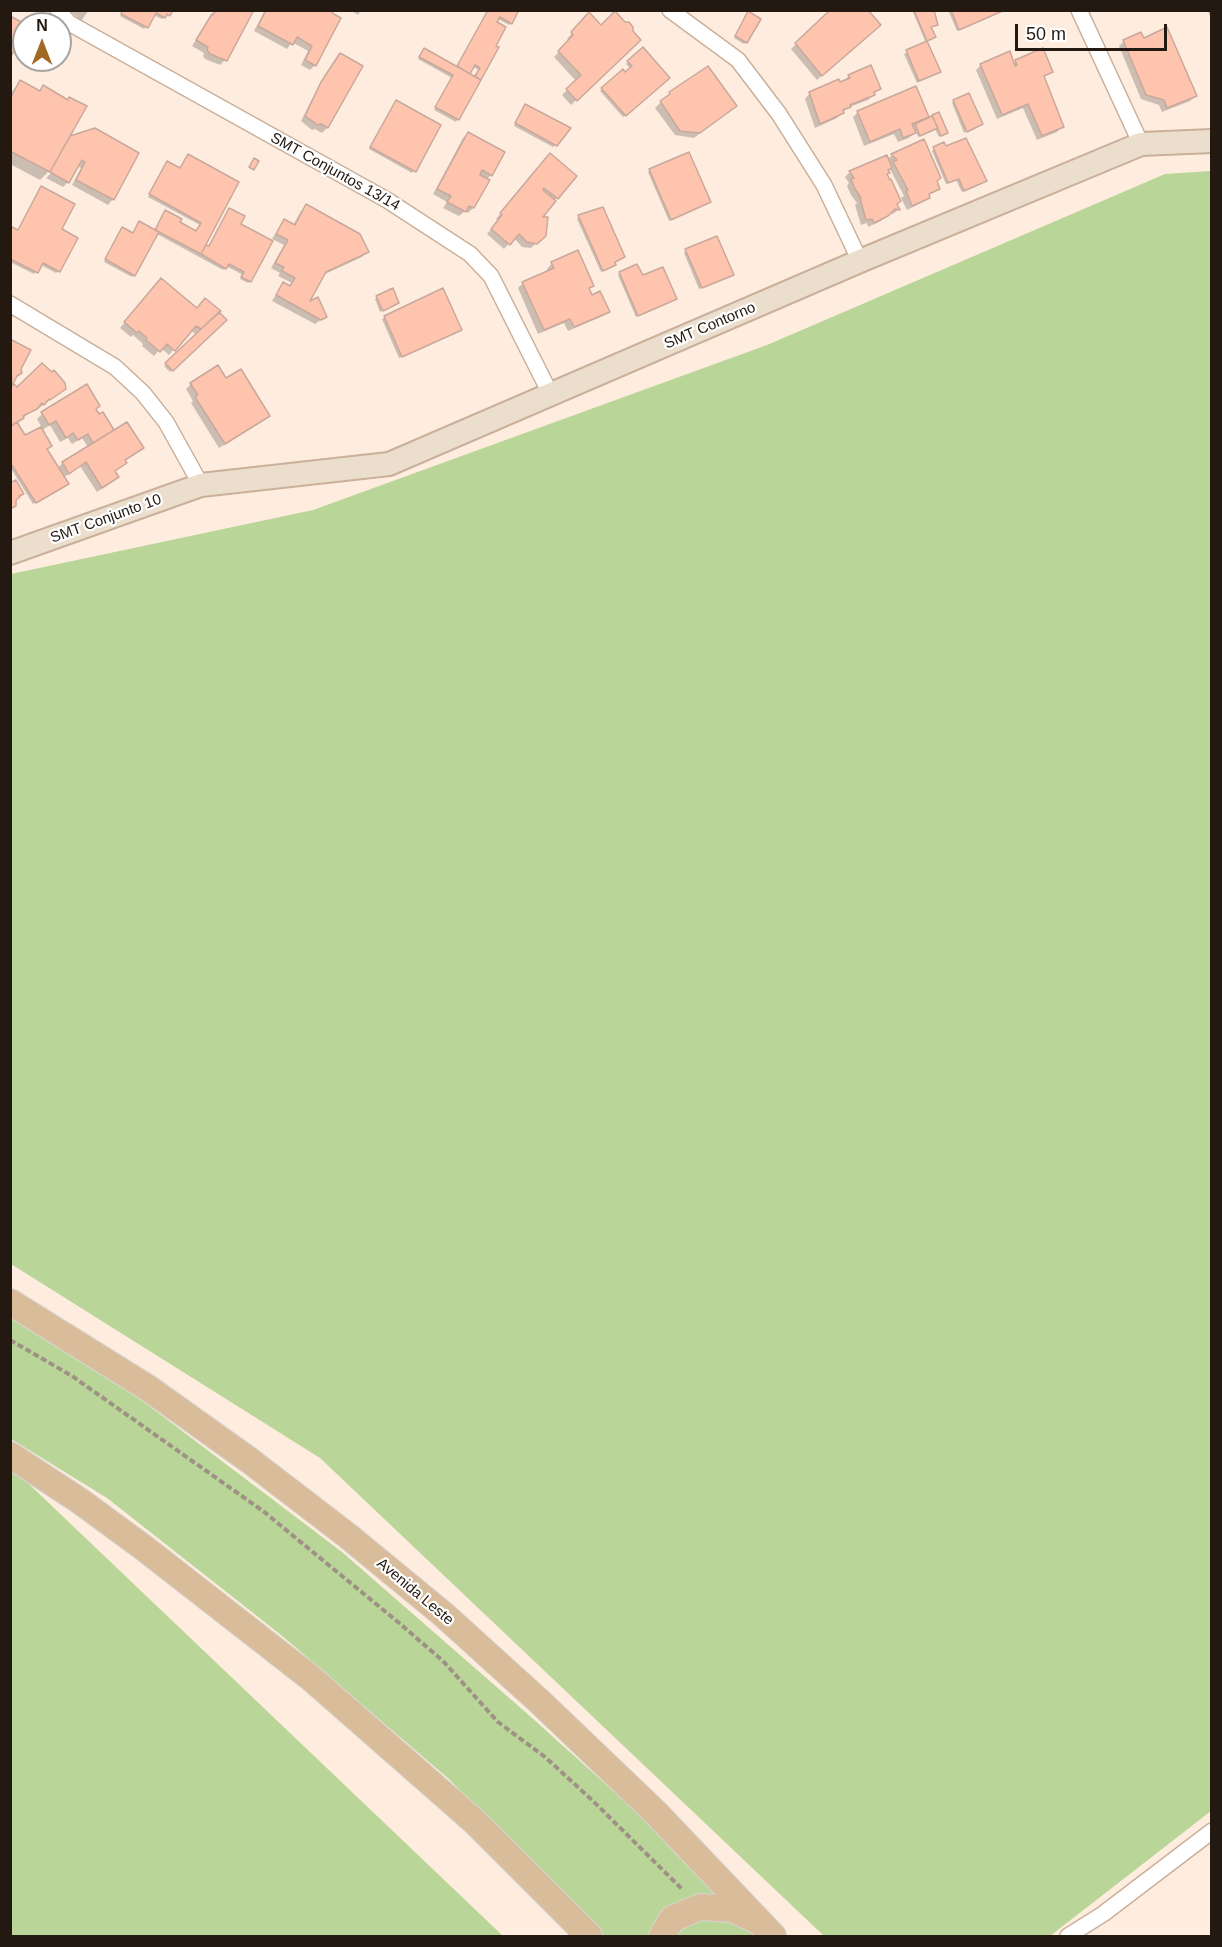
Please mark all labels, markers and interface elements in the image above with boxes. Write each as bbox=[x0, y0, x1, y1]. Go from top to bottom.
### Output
north arrow bbox=[12, 12, 72, 72]
scale bar bbox=[1018, 12, 1170, 50]
text: N bbox=[36, 17, 48, 34]
text: 50 m bbox=[1026, 24, 1066, 44]
street label: SMT Conjuntos 13/14 bbox=[267, 129, 403, 215]
street label: SMT Contorno bbox=[662, 299, 758, 353]
street label: SMT Conjunto 10 bbox=[48, 491, 164, 547]
street label: Avenida Leste bbox=[373, 1555, 457, 1629]

